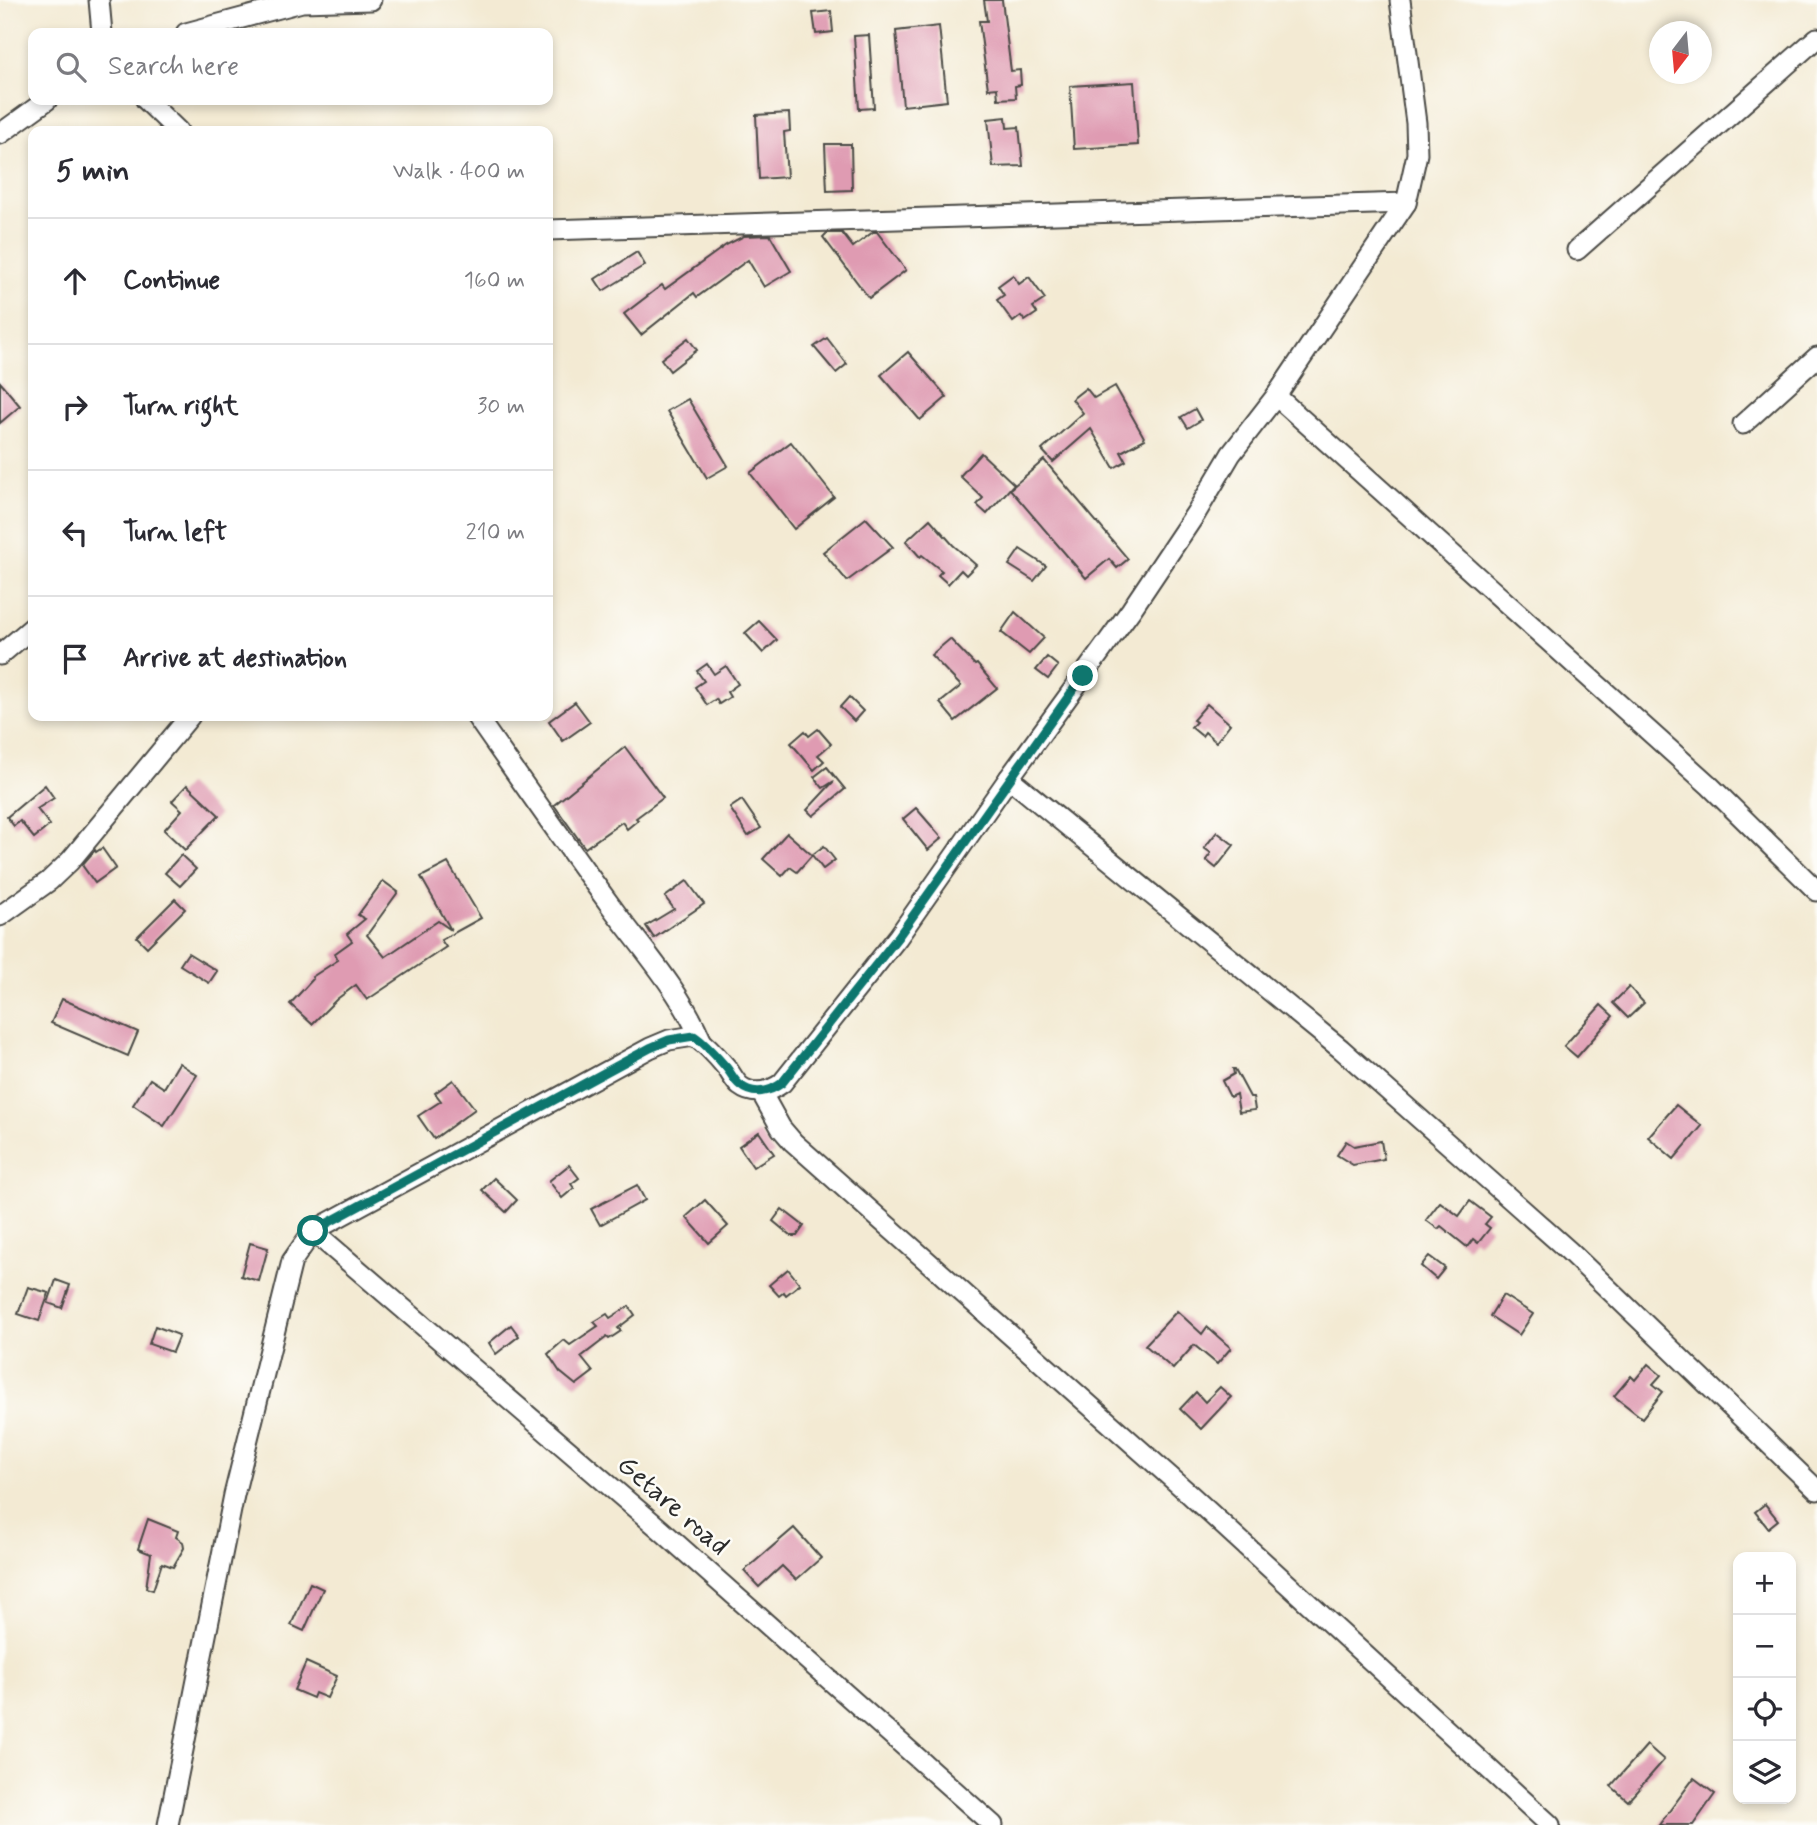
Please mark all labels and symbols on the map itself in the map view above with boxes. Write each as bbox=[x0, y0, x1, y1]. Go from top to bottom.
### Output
north arrow bbox=[1649, 21, 1712, 84]
route end bbox=[1067, 660, 1098, 691]
route start bbox=[297, 1215, 328, 1246]
street label: Getare road bbox=[609, 1447, 736, 1565]

